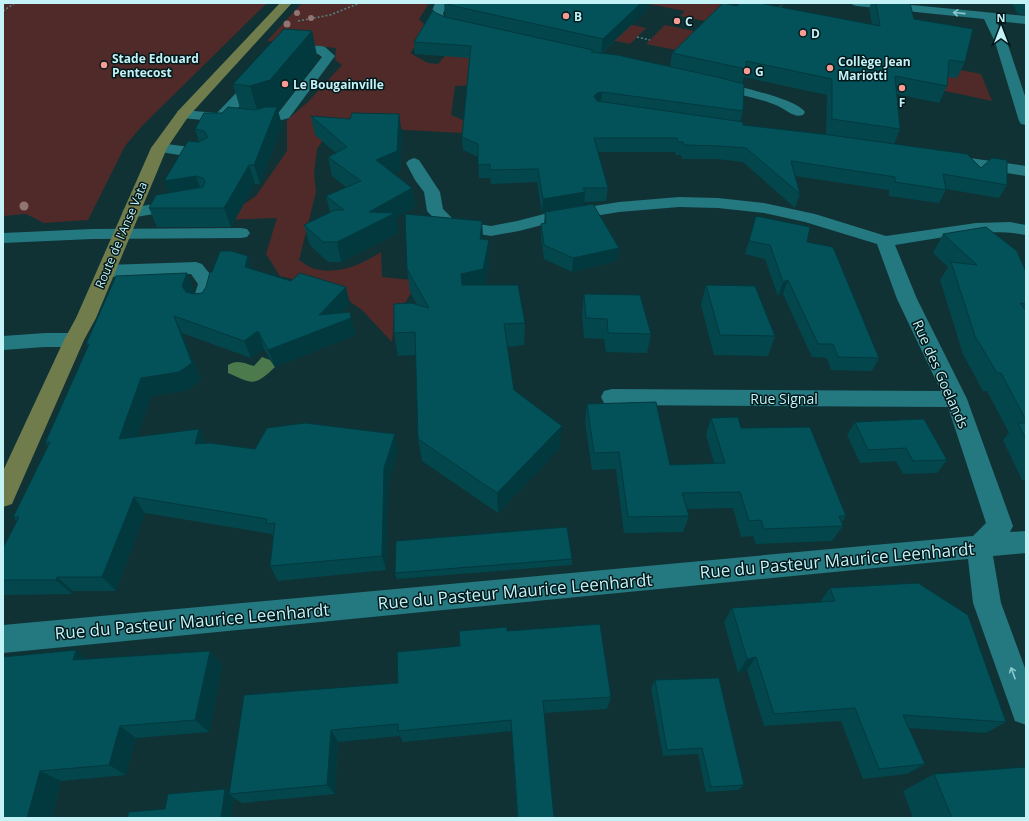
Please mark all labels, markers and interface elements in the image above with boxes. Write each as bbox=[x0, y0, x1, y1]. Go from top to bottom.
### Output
place label: B bbox=[574, 8, 582, 25]
north arrow bbox=[981, 8, 1021, 48]
one-way arrow bbox=[953, 9, 966, 17]
text: N bbox=[997, 10, 1005, 25]
marker: B bbox=[561, 11, 571, 21]
place label: C bbox=[685, 13, 693, 30]
marker: C bbox=[672, 16, 682, 26]
place label: D bbox=[811, 25, 820, 42]
marker: D bbox=[798, 28, 808, 38]
place label: Stade Edouard Pentecost bbox=[112, 50, 199, 81]
place label: Collège Jean Mariotti bbox=[838, 53, 911, 84]
marker: Stade Edouard Pentecost bbox=[99, 60, 109, 70]
place label: G bbox=[755, 63, 764, 80]
marker: Collège Jean Mariotti bbox=[825, 63, 835, 73]
marker: G bbox=[742, 66, 752, 76]
place label: Le Bougainville bbox=[293, 76, 384, 93]
marker: Le Bougainville bbox=[280, 79, 290, 89]
marker: F bbox=[897, 83, 907, 93]
place label: F bbox=[899, 94, 905, 111]
street label: Route de l'Anse Vata bbox=[91, 179, 151, 291]
street label: Rue des Goelands bbox=[909, 317, 974, 432]
street label: Rue Signal bbox=[750, 389, 818, 408]
street label: Rue du Pasteur Maurice Leenhardt bbox=[699, 537, 975, 583]
street label: Rue du Pasteur Maurice Leenhardt bbox=[377, 568, 653, 614]
street label: Rue du Pasteur Maurice Leenhardt bbox=[54, 598, 330, 644]
one-way arrow bbox=[1008, 668, 1016, 680]

